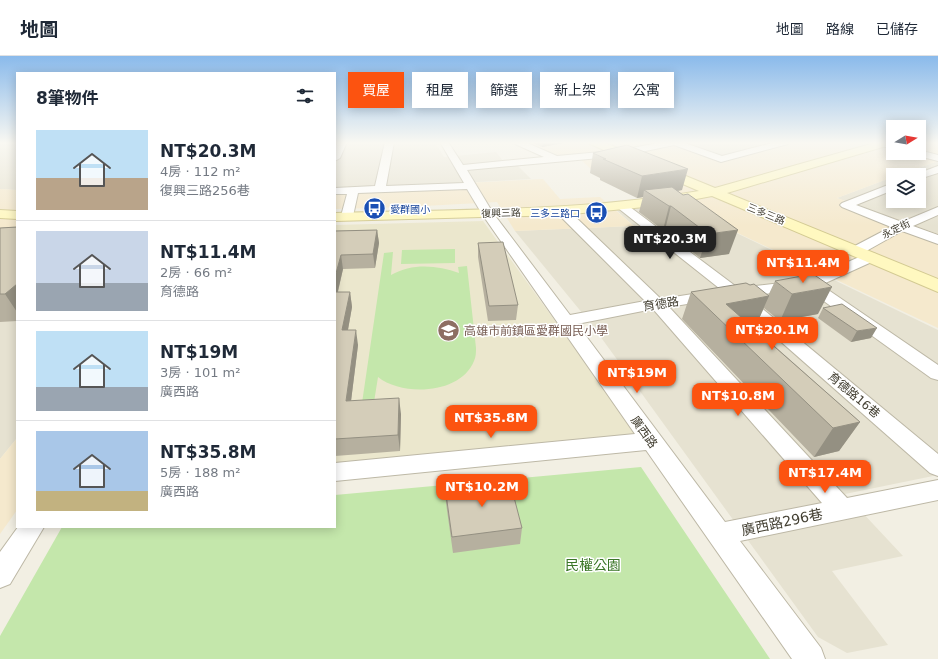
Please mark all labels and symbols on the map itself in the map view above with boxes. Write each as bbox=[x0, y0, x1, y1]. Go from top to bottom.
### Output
north arrow bbox=[886, 120, 926, 160]
bus stop icon: 愛群國小 bbox=[361, 196, 387, 222]
bus stop icon: 三多三路口 bbox=[583, 200, 609, 226]
street label: 三多三路 bbox=[745, 201, 787, 227]
place label: 愛群國小 bbox=[390, 204, 430, 215]
street label: 復興三路 bbox=[481, 207, 521, 219]
place label: 三多三路口 bbox=[530, 208, 580, 219]
street label: 永定街 bbox=[880, 217, 912, 241]
pin: NT$20.3M bbox=[629, 226, 711, 260]
pin: NT$11.4M bbox=[762, 250, 844, 284]
street label: 育德路 bbox=[642, 294, 680, 314]
pin: NT$20.1M bbox=[731, 317, 813, 351]
school or university icon: 高雄市前鎮區愛群國民小學 bbox=[435, 318, 461, 344]
place label: 高雄市前鎮區愛群國民小學 bbox=[464, 324, 608, 338]
pin: NT$19M bbox=[604, 360, 670, 394]
street label: 育德路16巷 bbox=[825, 369, 883, 421]
pin: NT$10.8M bbox=[697, 383, 779, 417]
pin: NT$35.8M bbox=[450, 405, 532, 439]
street label: 廣西路 bbox=[628, 413, 660, 451]
pin: NT$17.4M bbox=[784, 460, 866, 494]
pin: NT$10.2M bbox=[441, 474, 523, 508]
street label: 廣西路296巷 bbox=[740, 506, 824, 538]
park label: 民權公園 bbox=[565, 557, 621, 573]

